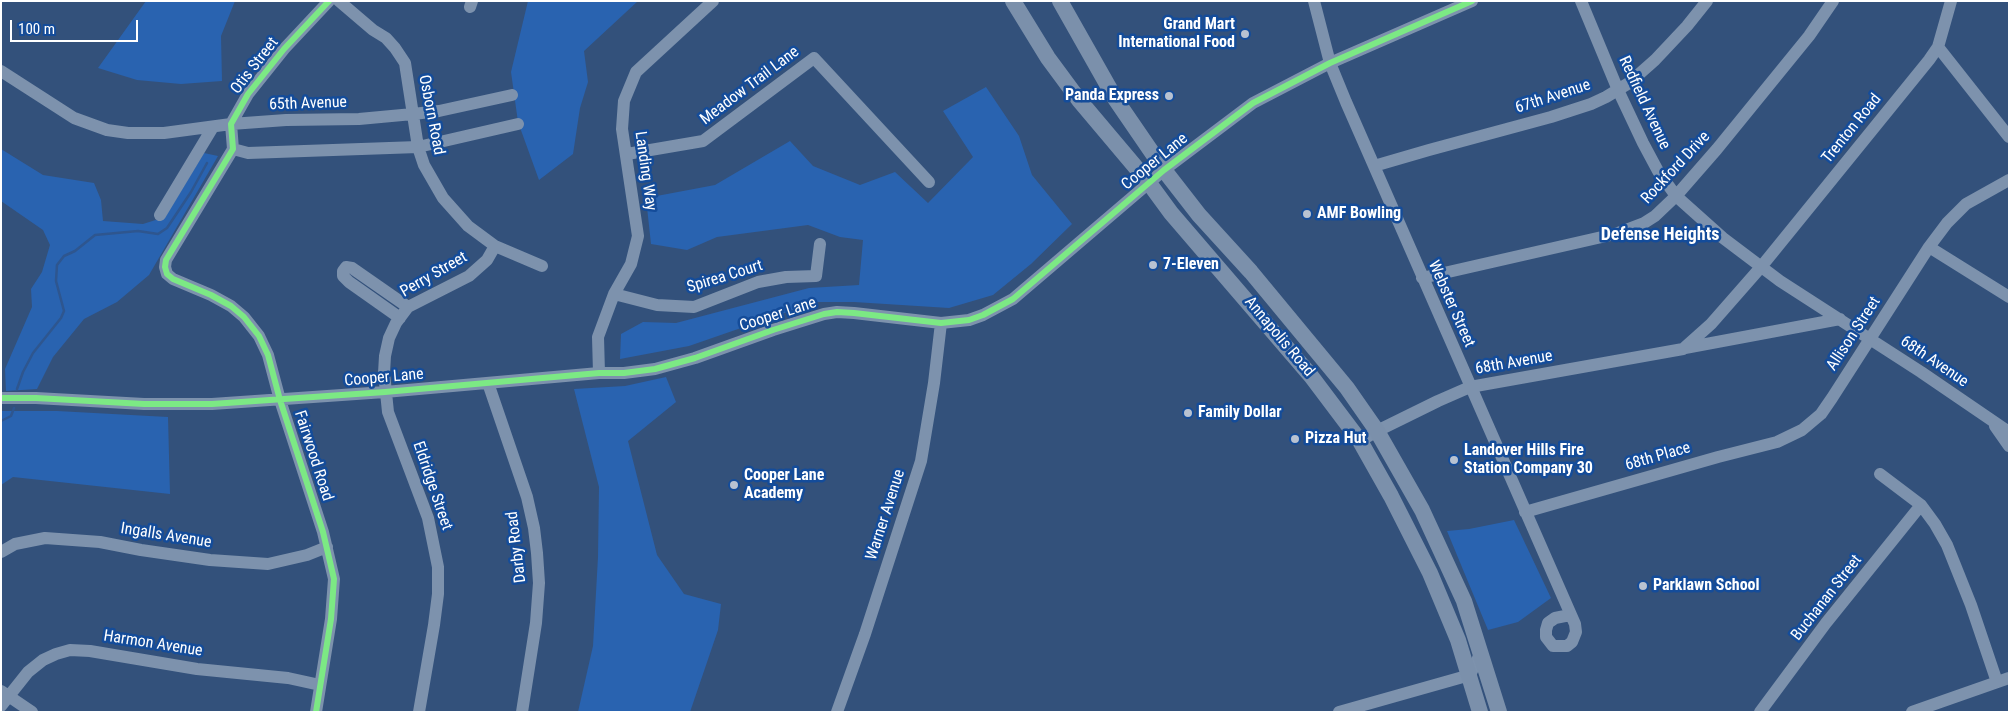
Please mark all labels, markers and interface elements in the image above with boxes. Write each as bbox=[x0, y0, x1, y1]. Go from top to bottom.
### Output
scale bar bbox=[12, 10, 140, 42]
place label: Grand Mart International Food bbox=[1118, 15, 1235, 53]
text: 100 m bbox=[18, 20, 55, 38]
marker: Grand Mart International Food bbox=[1239, 28, 1251, 40]
street label: Otis Street bbox=[227, 34, 283, 98]
street label: Meadow Trail Lane bbox=[697, 43, 803, 129]
street label: Redfield Avenue bbox=[1614, 53, 1674, 153]
street label: Osborn Road bbox=[414, 73, 448, 157]
street label: 67th Avenue bbox=[1513, 76, 1593, 118]
place label: Panda Express bbox=[1065, 86, 1159, 106]
marker: Panda Express bbox=[1163, 90, 1175, 102]
street label: Trenton Road bbox=[1818, 90, 1886, 168]
street label: 65th Avenue bbox=[269, 93, 347, 115]
street label: Rockford Drive bbox=[1637, 128, 1715, 208]
street label: Cooper Lane bbox=[1118, 129, 1192, 195]
street label: Landing Way bbox=[630, 130, 660, 212]
place label: AMF Bowling bbox=[1317, 204, 1401, 224]
marker: AMF Bowling bbox=[1301, 208, 1313, 220]
district label: Defense Heights bbox=[1601, 224, 1719, 246]
street label: Perry Street bbox=[397, 248, 471, 302]
place label: 7-Eleven bbox=[1163, 255, 1219, 275]
street label: Spirea Court bbox=[685, 256, 765, 298]
street label: Webster Street bbox=[1423, 258, 1479, 350]
marker: 7-Eleven bbox=[1147, 259, 1159, 271]
street label: Annapolis Road bbox=[1240, 293, 1318, 381]
street label: Allison Street bbox=[1823, 293, 1885, 375]
street label: Cooper Lane bbox=[737, 294, 819, 336]
street label: 68th Avenue bbox=[1896, 332, 1972, 392]
street label: 68th Avenue bbox=[1474, 347, 1554, 379]
street label: Cooper Lane bbox=[344, 365, 424, 391]
place label: Family Dollar bbox=[1198, 403, 1282, 423]
marker: Family Dollar bbox=[1182, 407, 1194, 419]
street label: Fairwood Road bbox=[289, 408, 337, 504]
place label: Pizza Hut bbox=[1305, 429, 1366, 449]
marker: Pizza Hut bbox=[1289, 433, 1301, 445]
street label: Eldridge Street bbox=[408, 439, 456, 533]
street label: 68th Place bbox=[1623, 439, 1693, 475]
place label: Landover Hills Fire Station Company 30 bbox=[1464, 441, 1593, 479]
marker: Landover Hills Fire Station Company 30 bbox=[1448, 454, 1460, 466]
place label: Cooper Lane Academy bbox=[744, 466, 824, 504]
street label: Warner Avenue bbox=[862, 467, 910, 563]
marker: Cooper Lane Academy bbox=[728, 479, 740, 491]
street label: Darby Road bbox=[503, 510, 531, 584]
street label: Ingalls Avenue bbox=[119, 519, 213, 553]
street label: Buchanan Street bbox=[1788, 551, 1866, 645]
place label: Parklawn School bbox=[1653, 576, 1760, 596]
marker: Parklawn School bbox=[1637, 580, 1649, 592]
street label: Harmon Avenue bbox=[102, 627, 204, 661]

